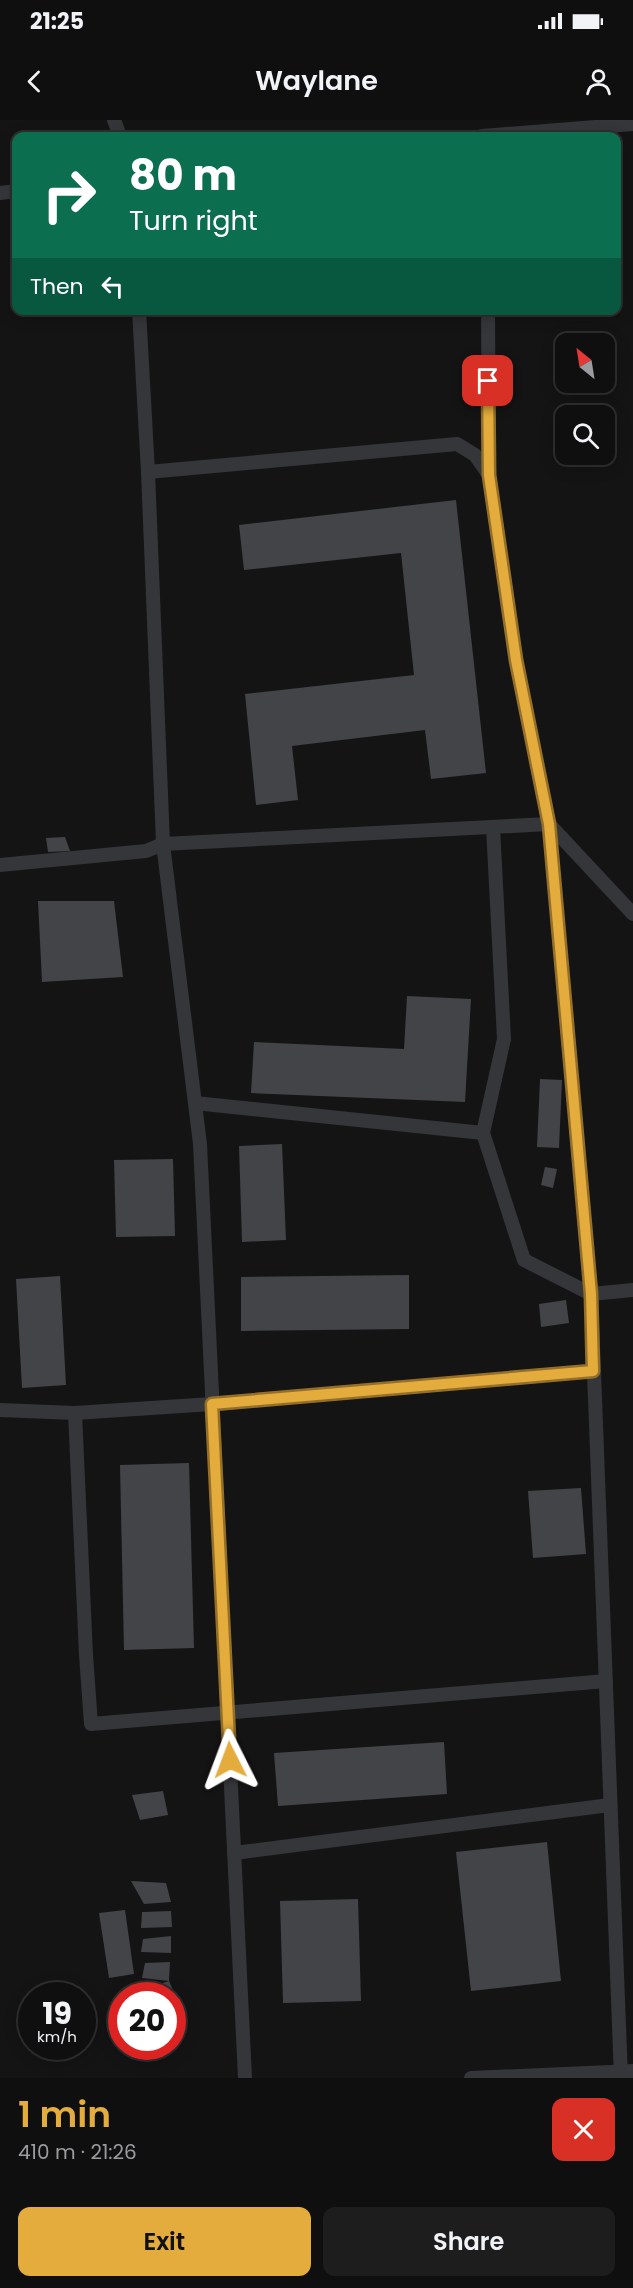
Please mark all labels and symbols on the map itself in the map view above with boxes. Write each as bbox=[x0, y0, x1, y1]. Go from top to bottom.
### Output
north arrow bbox=[555, 333, 615, 393]
pin bbox=[462, 355, 513, 406]
position arrow bbox=[198, 1728, 262, 1792]
speed limit sign: 20 bbox=[108, 1982, 186, 2060]

